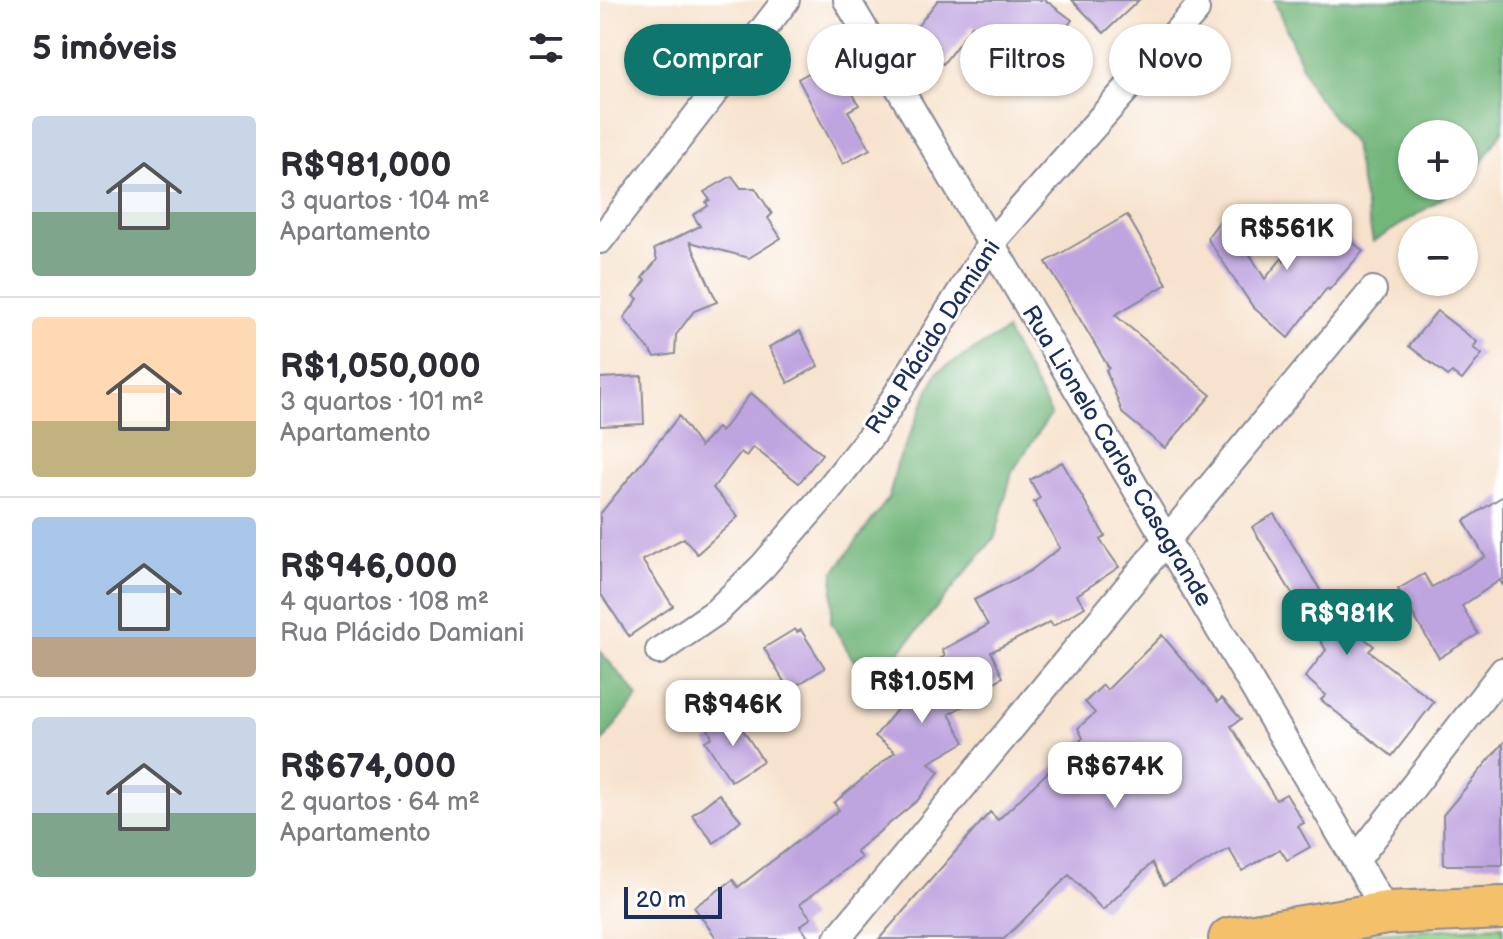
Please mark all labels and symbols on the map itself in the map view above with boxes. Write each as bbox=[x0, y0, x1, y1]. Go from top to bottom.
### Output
pin: R$561K bbox=[1222, 204, 1352, 272]
street label: Rua Plácido Damiani bbox=[859, 235, 1007, 439]
street label: Rua Lionelo Carlos Casagrande bbox=[1015, 300, 1219, 612]
pin: R$981K bbox=[1282, 589, 1412, 657]
pin: R$1.05M bbox=[848, 657, 996, 725]
pin: R$946K bbox=[668, 680, 798, 748]
pin: R$674K bbox=[1050, 742, 1180, 810]
scale bar bbox=[624, 883, 722, 919]

